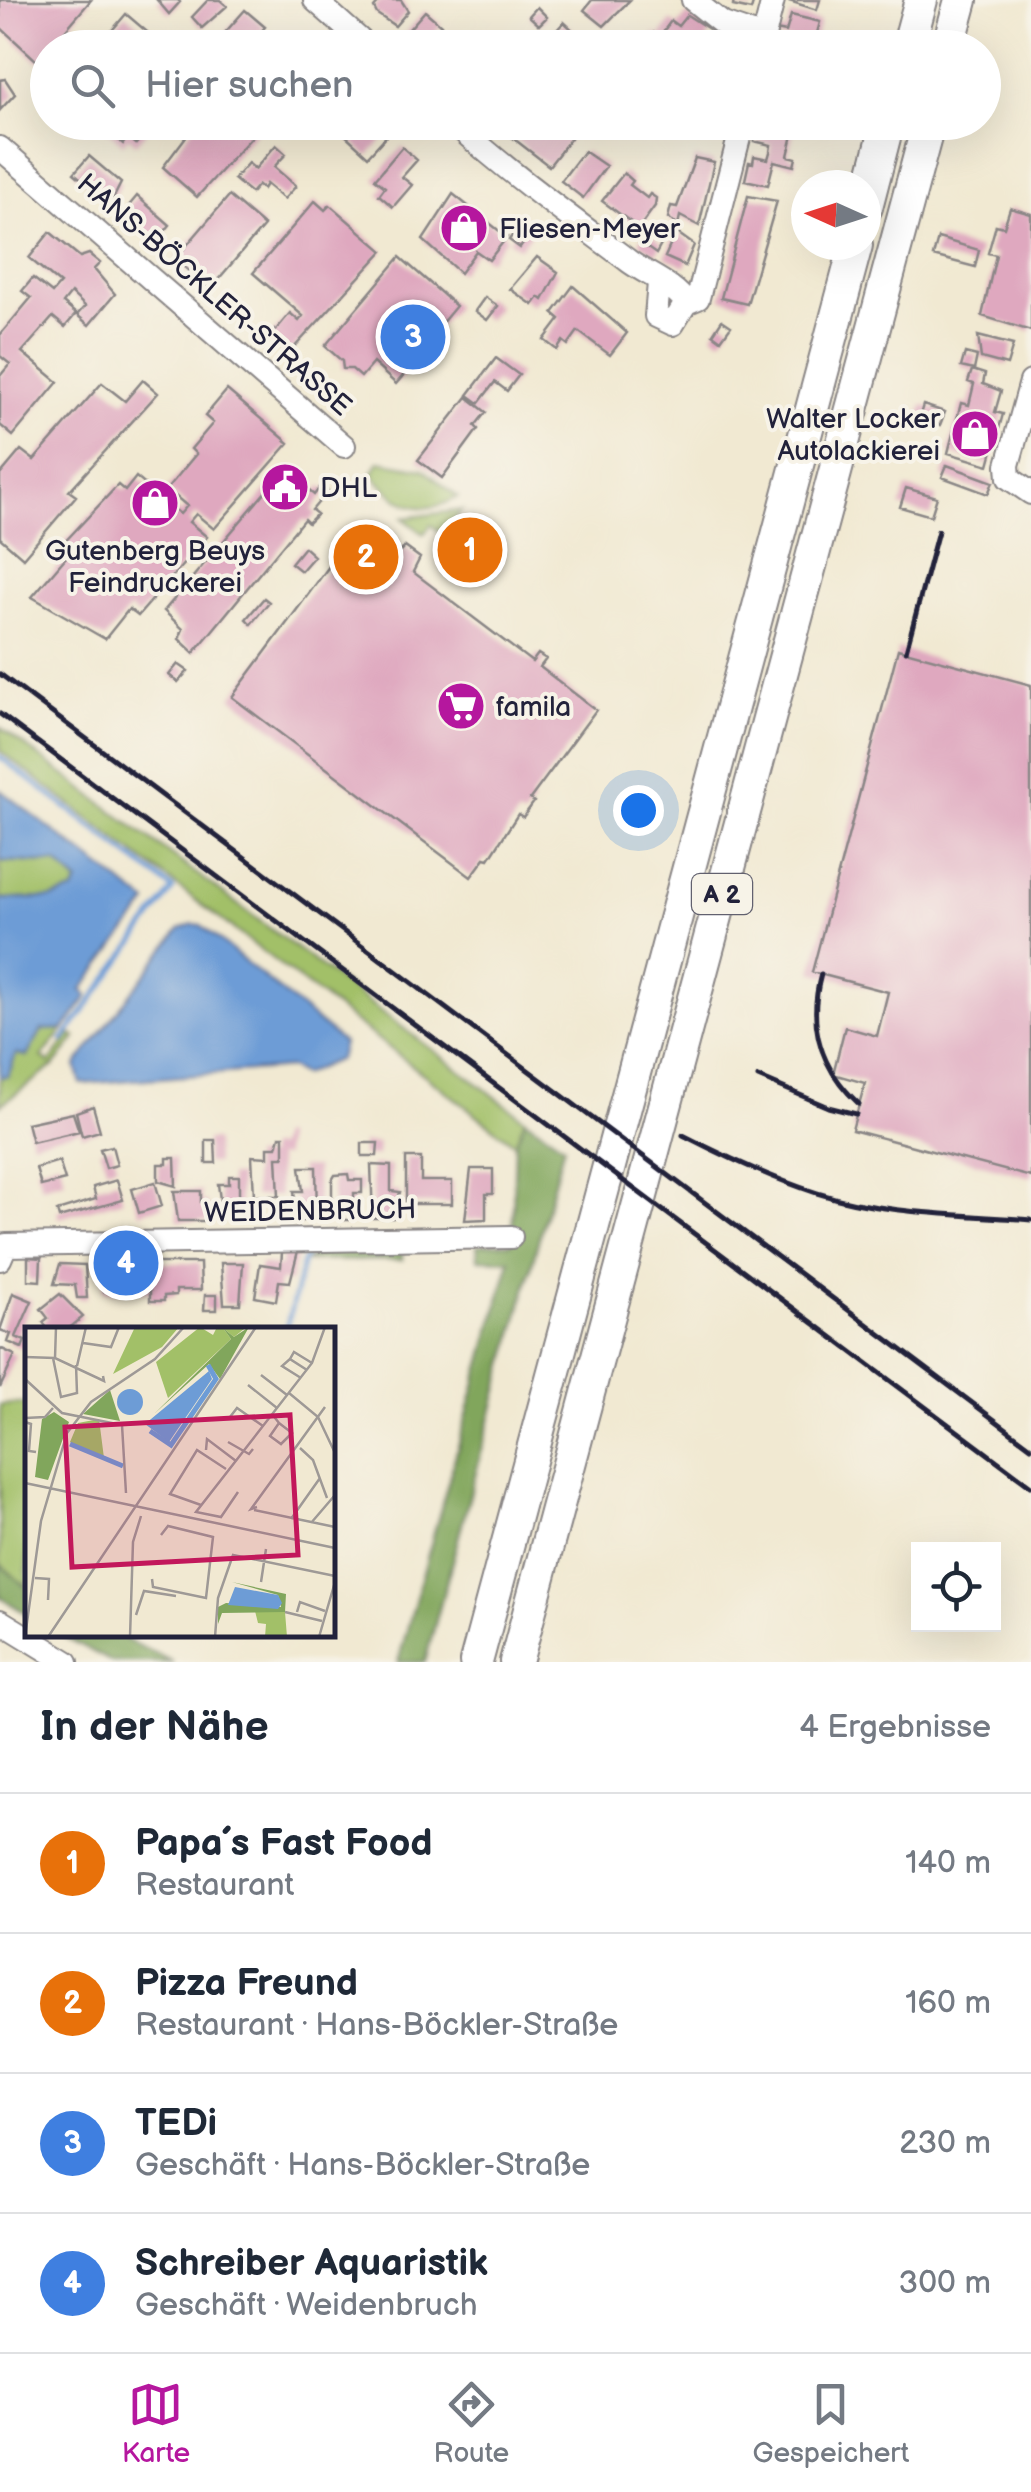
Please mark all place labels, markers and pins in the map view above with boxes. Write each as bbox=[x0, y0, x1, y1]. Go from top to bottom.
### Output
shop icon: Fliesen-Meyer bbox=[438, 202, 490, 254]
place label: Fliesen-Meyer bbox=[499, 213, 681, 246]
pin: 3 bbox=[380, 300, 446, 374]
place label: Walter Locker Autolackierei bbox=[766, 403, 941, 468]
shop icon: Walter Locker Autolackierei bbox=[949, 408, 1001, 460]
public building icon: DHL bbox=[259, 461, 311, 513]
place label: DHL bbox=[320, 472, 377, 505]
shop icon: Gutenberg Beuys Feindruckerei bbox=[129, 477, 181, 529]
pin: 1 bbox=[438, 512, 502, 588]
pin: 2 bbox=[334, 520, 398, 594]
place label: Gutenberg Beuys Feindruckerei bbox=[45, 535, 265, 600]
supermarket icon: famila bbox=[435, 680, 487, 732]
place label: famila bbox=[496, 691, 571, 724]
pin: 4 bbox=[94, 1226, 158, 1300]

